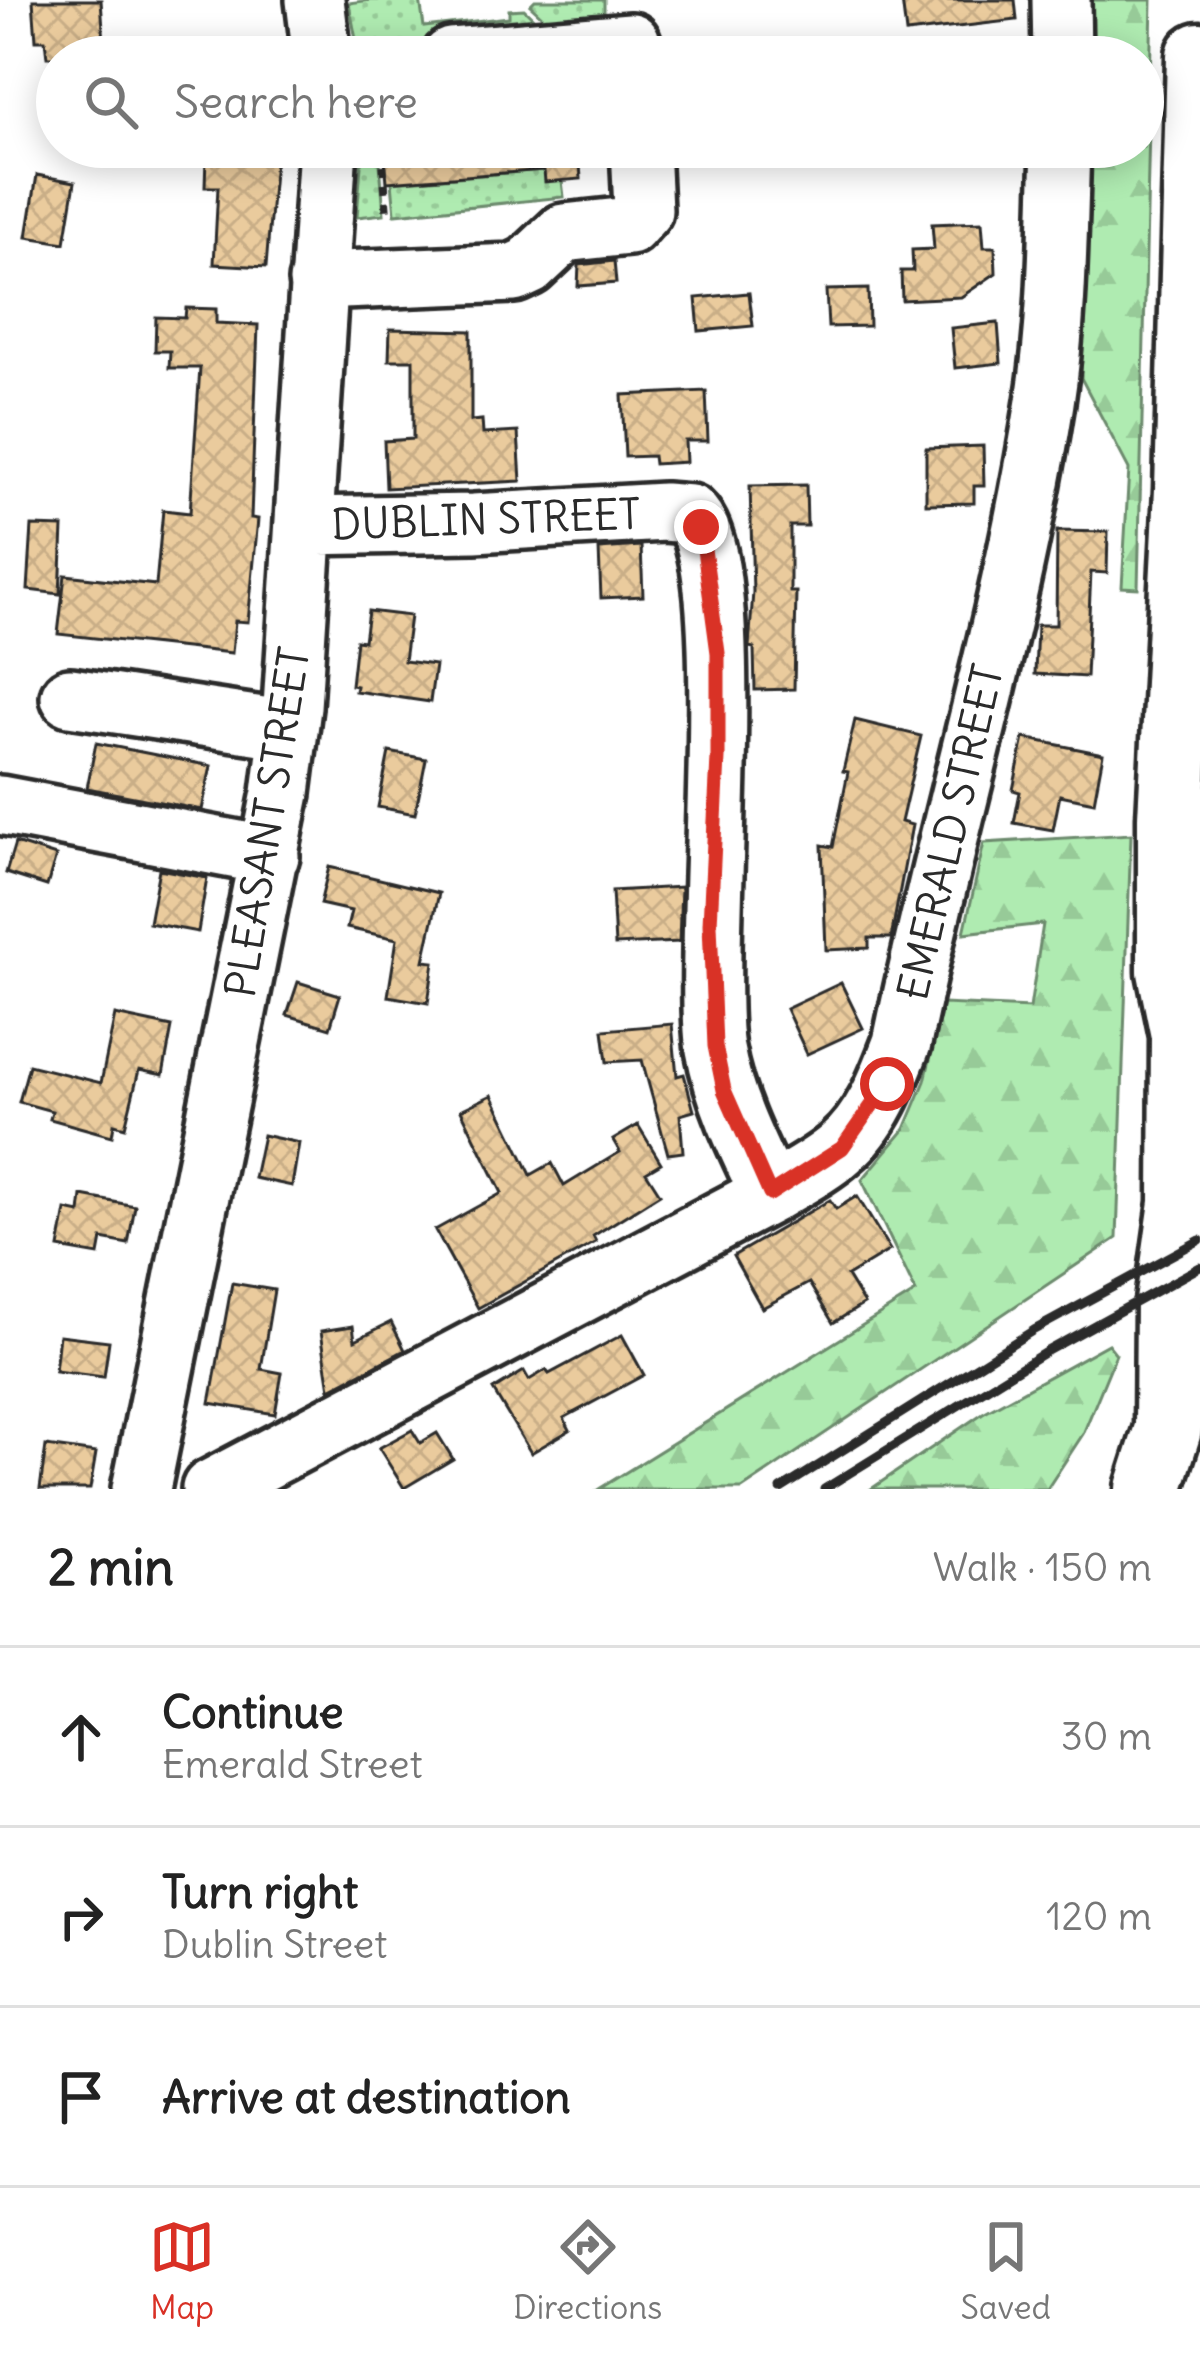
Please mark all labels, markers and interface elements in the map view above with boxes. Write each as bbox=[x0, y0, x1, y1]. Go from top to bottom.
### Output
search box bbox=[36, 36, 1164, 168]
icon: search bbox=[78, 69, 144, 135]
text: Search here bbox=[174, 74, 418, 130]
street label: DUBLIN STREET bbox=[331, 488, 641, 550]
route end bbox=[674, 500, 728, 554]
street label: PLEASANT STREET bbox=[214, 643, 320, 1001]
street label: EMERALD STREET bbox=[886, 659, 1014, 1005]
route start bbox=[860, 1057, 914, 1111]
text: 2 min bbox=[48, 1535, 174, 1599]
text: Walk · 150 m bbox=[933, 1543, 1152, 1592]
text: Continue bbox=[162, 1684, 344, 1740]
icon: ahead bbox=[48, 1704, 114, 1770]
text: 30 m bbox=[1061, 1712, 1152, 1761]
text: Emerald Street bbox=[162, 1740, 423, 1789]
text: Turn right bbox=[162, 1864, 358, 1920]
icon: right bbox=[48, 1884, 114, 1950]
text: 120 m bbox=[1046, 1892, 1152, 1941]
text: Dublin Street bbox=[162, 1920, 387, 1969]
icon: arrive bbox=[48, 2064, 114, 2130]
text: Arrive at destination bbox=[162, 2069, 571, 2125]
tab: Map bbox=[149, 2214, 215, 2328]
tab: Directions bbox=[513, 2214, 662, 2328]
tab: Saved bbox=[961, 2214, 1051, 2328]

